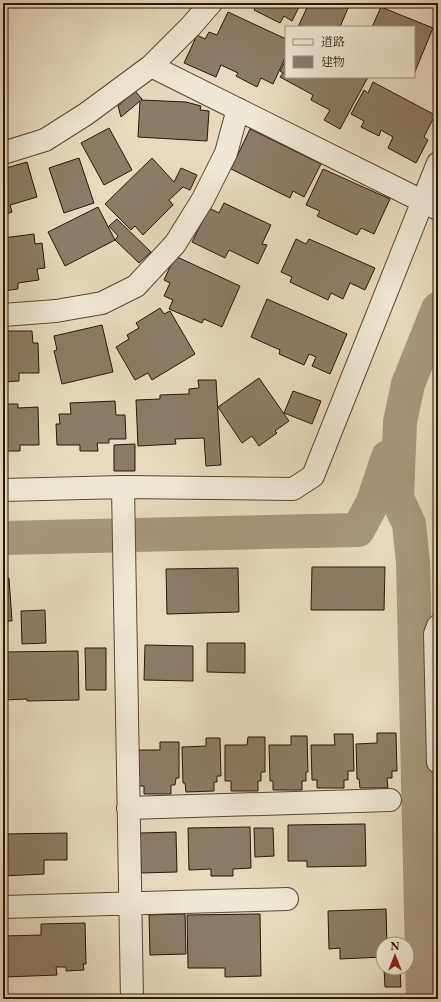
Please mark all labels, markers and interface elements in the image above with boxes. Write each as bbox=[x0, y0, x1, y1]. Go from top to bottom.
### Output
legend bbox=[285, 26, 415, 78]
text: 道路 bbox=[321, 34, 345, 50]
text: 建物 bbox=[321, 54, 345, 70]
north arrow bbox=[375, 936, 415, 976]
text: N bbox=[391, 939, 400, 953]

